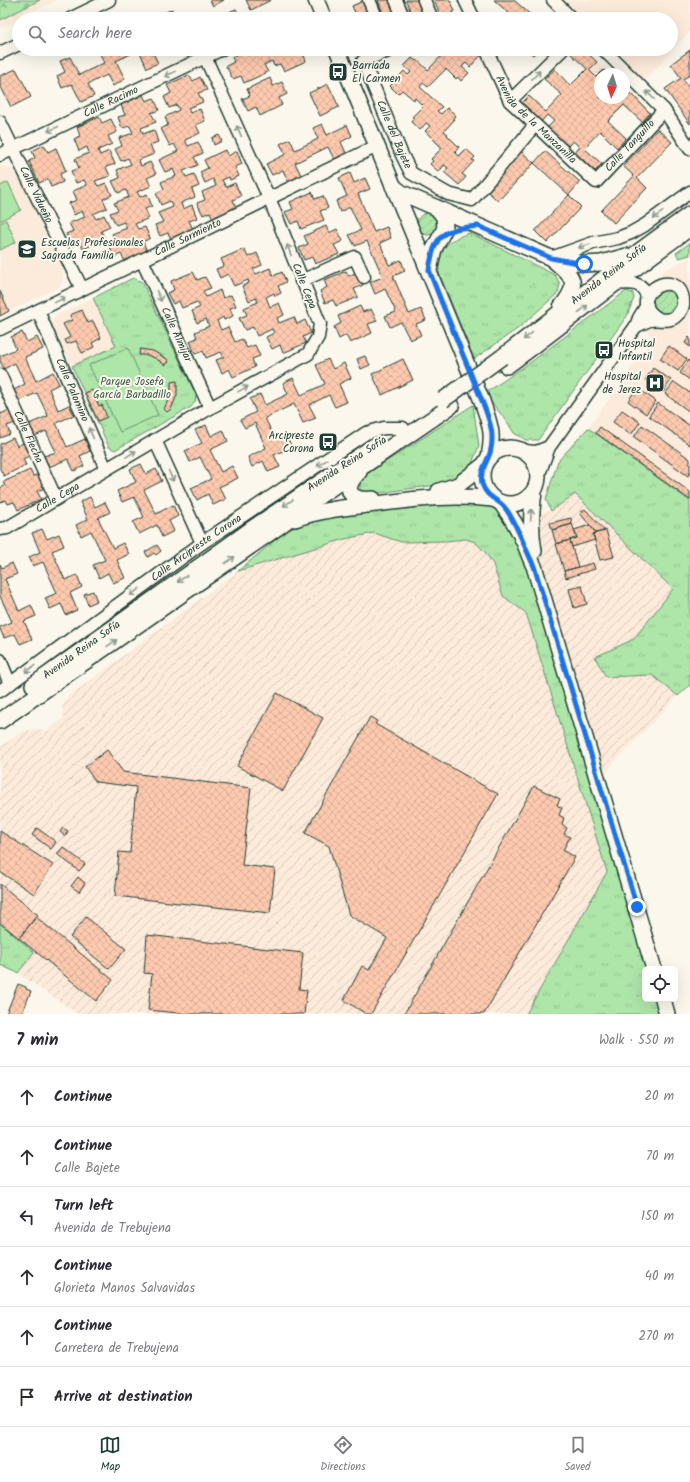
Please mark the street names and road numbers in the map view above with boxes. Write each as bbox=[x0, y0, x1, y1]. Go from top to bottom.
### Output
street label: Avenida de la Manzanilla bbox=[490, 73, 581, 168]
street label: Calle Racimo bbox=[80, 81, 142, 123]
street label: Calle del Bajete bbox=[371, 97, 417, 172]
street label: Calle Tanguillo bbox=[600, 115, 660, 176]
street label: Calle Vidueño bbox=[14, 163, 57, 226]
street label: Calle Sarmiento bbox=[151, 214, 225, 262]
street label: Avenida Reina Sofía bbox=[567, 239, 651, 310]
street label: Calle Cepa bbox=[287, 260, 321, 312]
street label: Calle Almijar bbox=[156, 304, 197, 366]
street label: Calle Palomino bbox=[50, 355, 94, 425]
street label: Calle Flecha bbox=[8, 408, 48, 466]
street label: Avenida Reina Sofía bbox=[304, 431, 390, 497]
street label: Calle Cepa bbox=[32, 478, 83, 518]
street label: Calle Arcipreste Corona bbox=[147, 510, 246, 587]
street label: Avenida Reina Sofía bbox=[39, 616, 125, 684]

